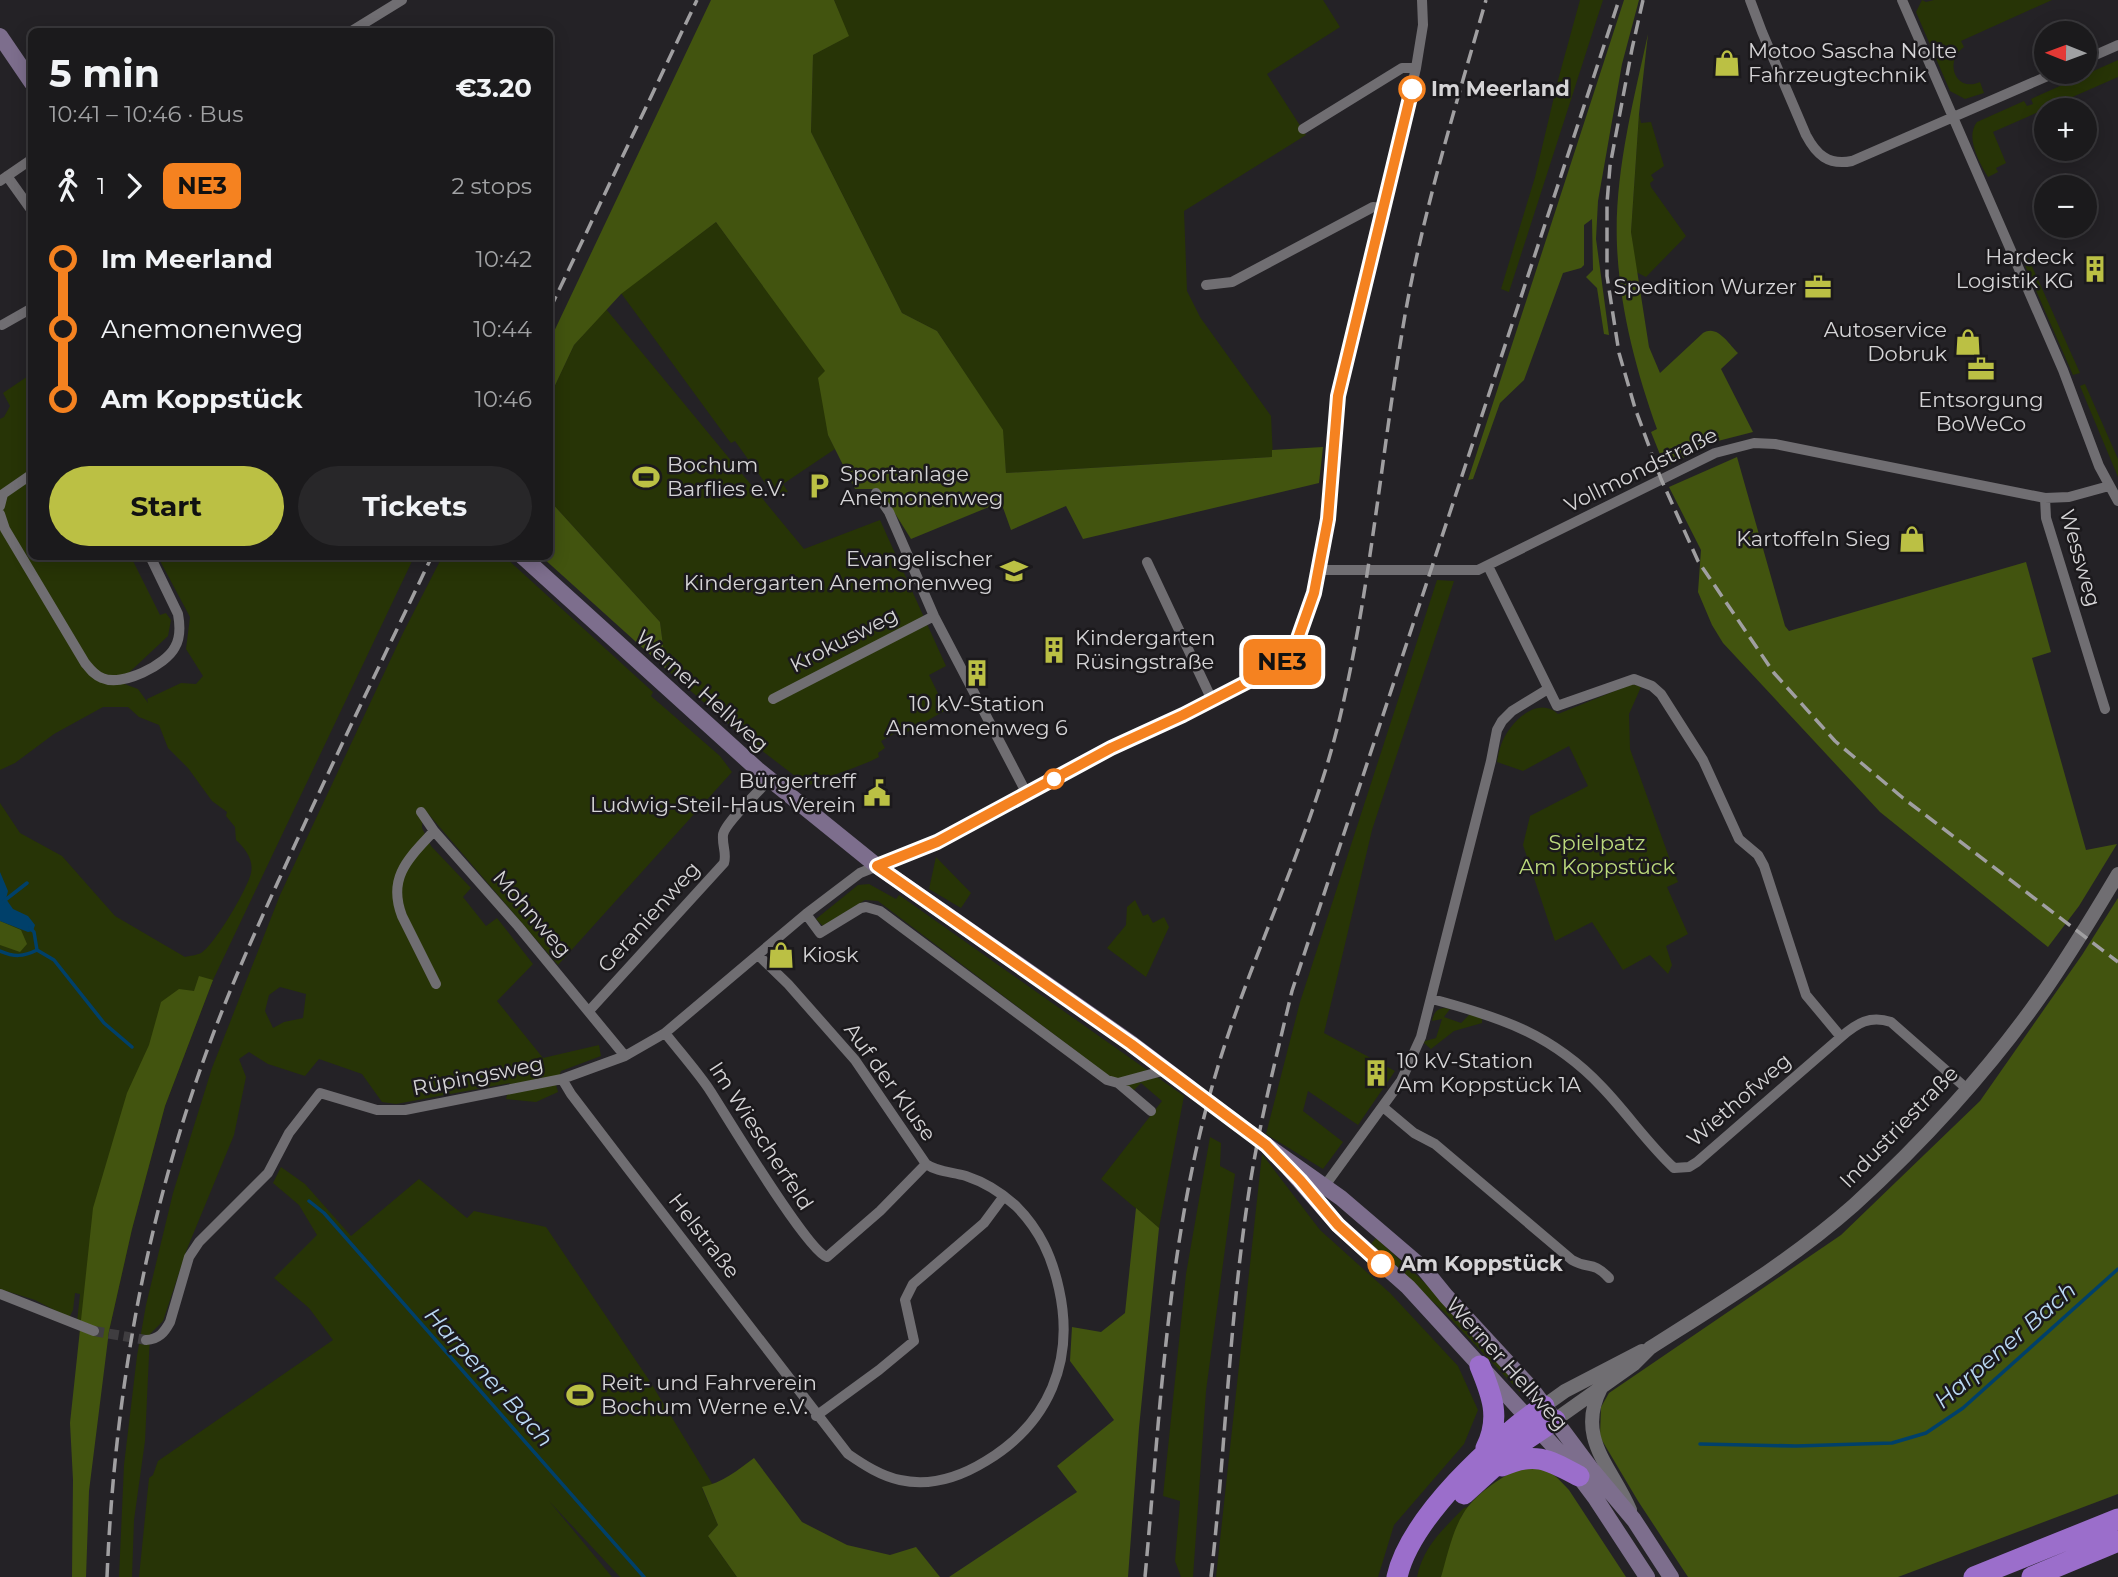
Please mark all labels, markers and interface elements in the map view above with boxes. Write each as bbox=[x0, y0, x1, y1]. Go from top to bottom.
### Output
north arrow bbox=[2034, 21, 2096, 84]
map controls bbox=[2034, 21, 2097, 238]
place label: Motoo Sascha Nolte Fahrzeugtechnik bbox=[1748, 38, 1957, 87]
shop icon: Motoo Sascha Nolte Fahrzeugtechnik bbox=[1712, 48, 1742, 78]
text: 5 min bbox=[49, 50, 160, 97]
text: €3.20 bbox=[455, 72, 532, 104]
marker: Im Meerland bbox=[1399, 76, 1425, 102]
place label: Im Meerland bbox=[1431, 76, 1570, 101]
button: + bbox=[2034, 98, 2097, 161]
text: 10:41 – 10:46 · Bus bbox=[49, 100, 243, 128]
icon: walk bbox=[49, 167, 87, 205]
icon: forward bbox=[115, 167, 153, 205]
text: NE3 bbox=[177, 171, 227, 200]
text: 1 bbox=[97, 172, 105, 200]
text: 2 stops bbox=[452, 172, 532, 200]
button: − bbox=[2034, 175, 2097, 238]
text: Im Meerland bbox=[101, 243, 273, 275]
place label: Hardeck Logistik KG bbox=[1956, 244, 2074, 293]
text: 10:42 bbox=[475, 245, 532, 273]
building icon: Hardeck Logistik KG bbox=[2080, 254, 2110, 284]
office icon: Spedition Wurzer bbox=[1803, 272, 1833, 302]
place label: Spedition Wurzer bbox=[1614, 274, 1797, 299]
text: Anemonenweg bbox=[101, 313, 303, 345]
text: 10:44 bbox=[473, 315, 532, 343]
place label: Autoservice Dobruk bbox=[1824, 317, 1947, 366]
shop icon: Autoservice Dobruk bbox=[1953, 327, 1983, 357]
office icon: Entsorgung BoWeCo bbox=[1966, 354, 1996, 384]
text: Am Koppstück bbox=[101, 383, 302, 415]
text: 10:46 bbox=[474, 385, 532, 413]
place label: Entsorgung BoWeCo bbox=[1918, 387, 2044, 436]
street label: Vollmondstraße bbox=[1560, 422, 1721, 517]
place label: Bochum Barflies e.V. bbox=[667, 452, 786, 501]
place label: Sportanlage Anemonenweg bbox=[840, 461, 1003, 510]
sports icon: Bochum Barflies e.V. bbox=[631, 462, 661, 492]
button: Start bbox=[49, 466, 284, 546]
button: Tickets bbox=[298, 466, 532, 546]
parking icon: Sportanlage Anemonenweg bbox=[804, 471, 834, 501]
street label: Wessweg bbox=[2055, 506, 2106, 610]
shop icon: Kartoffeln Sieg bbox=[1897, 524, 1927, 554]
place label: Kartoffeln Sieg bbox=[1736, 526, 1891, 551]
place label: Evangelischer Kindergarten Anemonenweg bbox=[684, 546, 993, 595]
school or university icon: Evangelischer Kindergarten Anemonenweg bbox=[999, 556, 1029, 586]
street label: Krokusweg bbox=[786, 602, 902, 677]
street label: Werner Hellweg bbox=[631, 624, 774, 757]
place label: Kindergarten Rüsingstraße bbox=[1075, 625, 1215, 674]
building icon: Kindergarten Rüsingstraße bbox=[1039, 635, 1069, 665]
line badge: NE3 bbox=[1242, 639, 1322, 685]
text: NE3 bbox=[1257, 647, 1307, 676]
building icon: 10 kV-Station Anemonenweg 6 bbox=[962, 658, 992, 688]
place label: 10 kV-Station Anemonenweg 6 bbox=[886, 691, 1068, 740]
place label: Bürgertreff Ludwig-Steil-Haus Verein bbox=[590, 768, 857, 817]
unlabelled marker bbox=[1044, 769, 1064, 789]
public building icon: Bürgertreff Ludwig-Steil-Haus Verein bbox=[862, 778, 892, 808]
park label: Spielpatz Am Koppstück bbox=[1519, 830, 1675, 879]
street label: Geranienweg bbox=[592, 856, 705, 977]
street label: Mohnweg bbox=[488, 865, 577, 962]
shop icon: Kiosk bbox=[766, 940, 796, 970]
place label: Kiosk bbox=[802, 942, 859, 967]
street label: Auf der Kluse bbox=[839, 1018, 942, 1146]
place label: 10 kV-Station Am Koppstück 1A bbox=[1397, 1048, 1582, 1097]
street label: Wiethofweg bbox=[1682, 1048, 1796, 1152]
street label: Rüpingsweg bbox=[410, 1051, 546, 1100]
street label: Im Wiescherfeld bbox=[704, 1057, 819, 1215]
building icon: 10 kV-Station Am Koppstück 1A bbox=[1361, 1058, 1391, 1088]
street label: Industriestraße bbox=[1834, 1061, 1963, 1193]
street label: Helstraße bbox=[663, 1188, 745, 1283]
marker: Am Koppstück bbox=[1368, 1251, 1394, 1277]
place label: Am Koppstück bbox=[1399, 1251, 1563, 1276]
water label: Harpener Bach bbox=[1928, 1276, 2082, 1414]
street label: Werner Hellweg bbox=[1441, 1292, 1574, 1435]
water label: Harpener Bach bbox=[419, 1301, 559, 1453]
place label: Reit- und Fahrverein Bochum Werne e.V. bbox=[601, 1370, 817, 1419]
sports icon: Reit- und Fahrverein Bochum Werne e.V. bbox=[565, 1380, 595, 1410]

